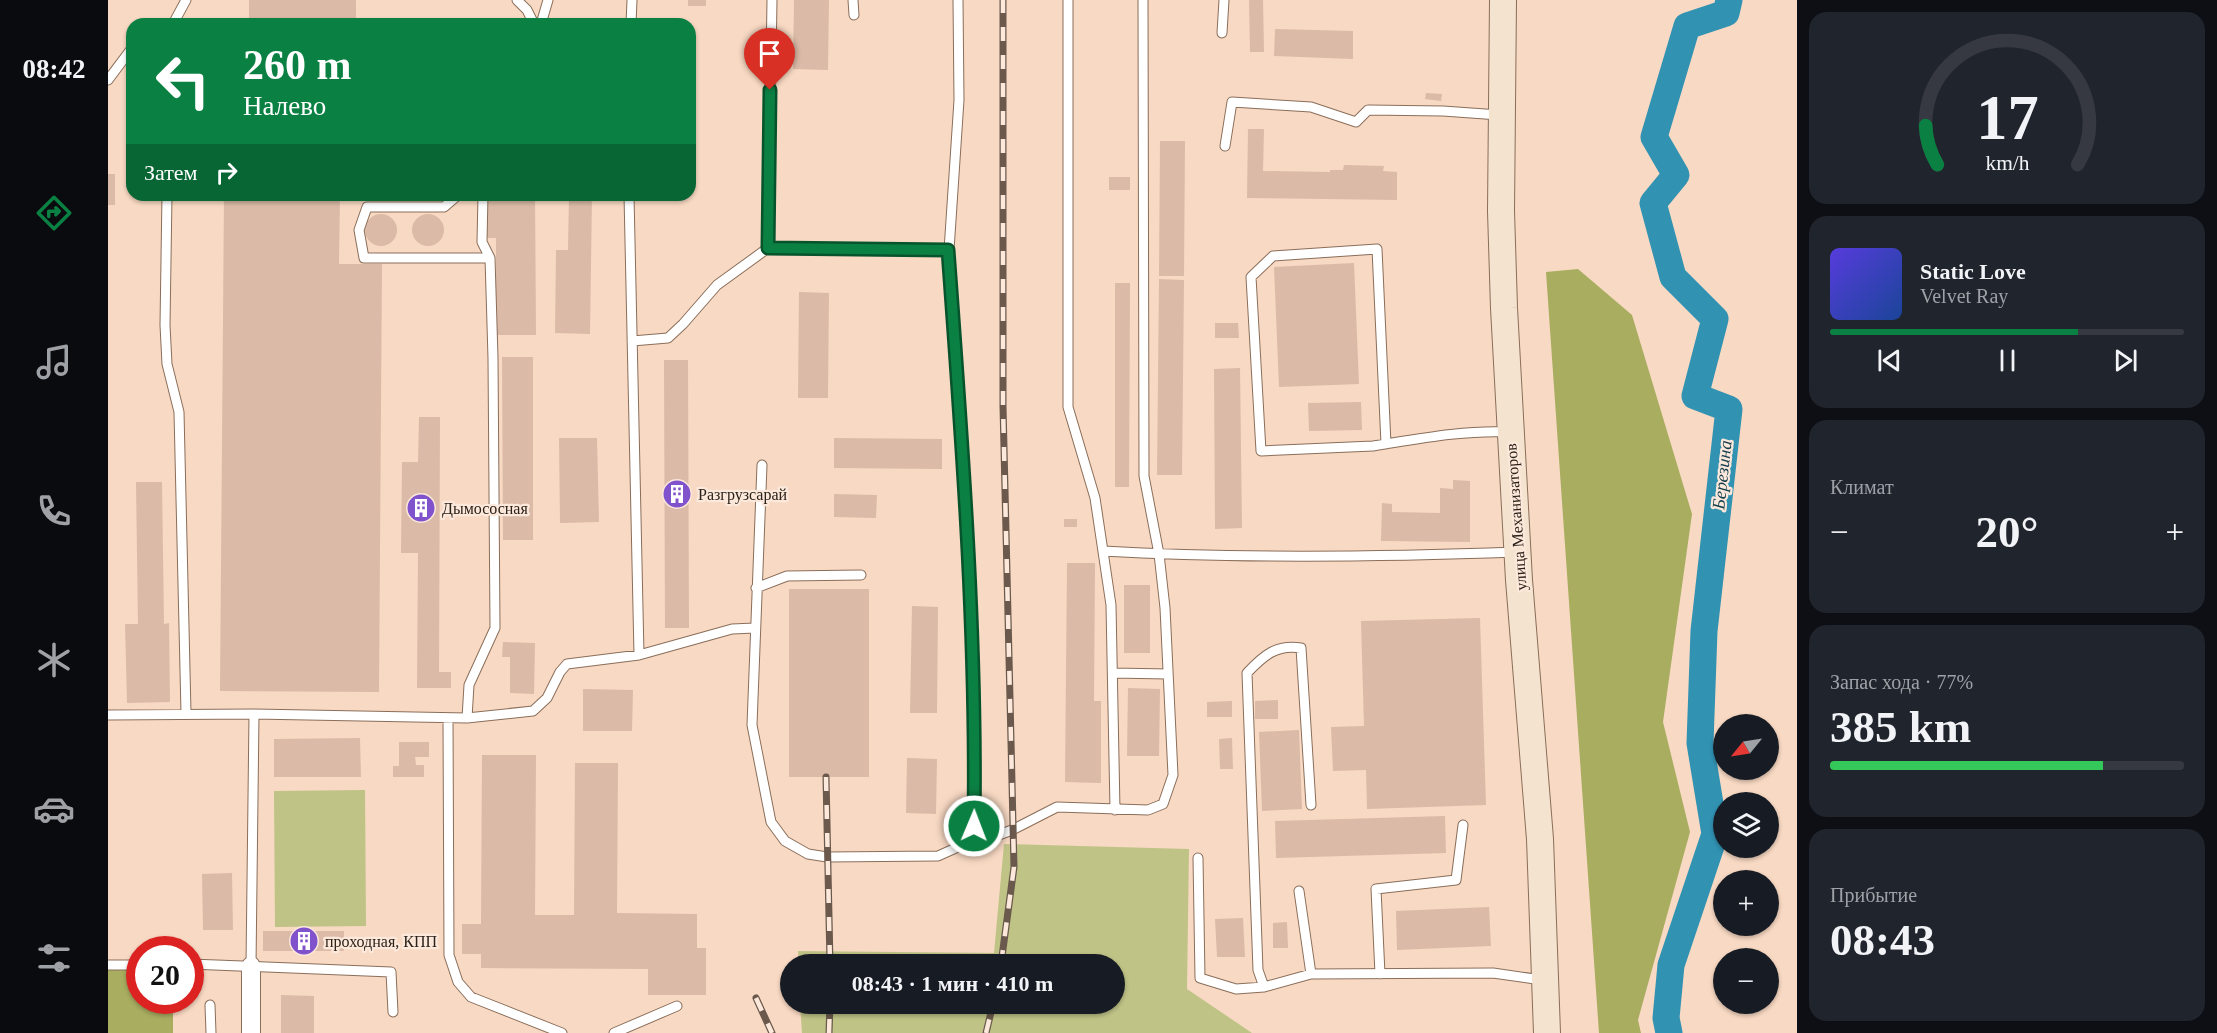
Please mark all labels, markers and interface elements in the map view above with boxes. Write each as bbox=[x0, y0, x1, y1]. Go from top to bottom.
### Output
pin bbox=[744, 28, 795, 90]
icon: arrive bbox=[753, 37, 786, 70]
icon: left bbox=[144, 42, 222, 120]
text: 260 m bbox=[243, 42, 352, 88]
text: 08:42 bbox=[23, 54, 86, 84]
text: 17 bbox=[1976, 83, 2038, 152]
text: Налево bbox=[243, 91, 326, 121]
text: km/h bbox=[1985, 151, 2029, 175]
icon: right bbox=[210, 156, 243, 189]
text: Затем bbox=[144, 160, 198, 185]
icon: directions bbox=[33, 192, 75, 234]
text: Static Love bbox=[1920, 259, 2026, 284]
text: Velvet Ray bbox=[1920, 285, 2008, 307]
icon: music bbox=[33, 341, 75, 383]
icon: previous bbox=[1873, 344, 1906, 377]
icon: pause bbox=[1991, 344, 2024, 377]
icon: next bbox=[2109, 344, 2142, 377]
water label: Березина bbox=[1708, 439, 1736, 512]
street label: улица Механизаторов bbox=[1502, 442, 1531, 591]
text: Климат bbox=[1830, 476, 1894, 498]
building icon: Разгрузсарай bbox=[661, 478, 693, 510]
place label: Разгрузсарай bbox=[698, 486, 787, 504]
icon: phone bbox=[33, 490, 75, 532]
building icon: Дымососная bbox=[405, 492, 437, 524]
place label: Дымососная bbox=[442, 500, 528, 518]
text: 20° bbox=[1976, 507, 2039, 557]
text: − bbox=[1830, 514, 1849, 550]
text: + bbox=[2165, 514, 2184, 550]
icon: climate bbox=[33, 639, 75, 681]
text: Запас хода · 77% bbox=[1830, 671, 1973, 693]
text: 385 km bbox=[1830, 702, 1971, 752]
north arrow bbox=[1713, 714, 1779, 780]
map controls bbox=[1713, 714, 1779, 1014]
icon: car bbox=[33, 788, 75, 830]
button: layers bbox=[1713, 792, 1779, 858]
position arrow bbox=[942, 794, 1006, 858]
button: + bbox=[1713, 870, 1779, 936]
text: Прибытие bbox=[1830, 884, 1917, 906]
text: 08:43 bbox=[1830, 915, 1935, 965]
building icon: проходная, КПП bbox=[288, 925, 320, 957]
place label: проходная, КПП bbox=[325, 933, 437, 951]
speed limit sign: 20 bbox=[126, 936, 204, 1014]
icon: filters bbox=[33, 937, 75, 979]
button: − bbox=[1713, 948, 1779, 1014]
text: 08:43 · 1 мин · 410 m bbox=[852, 971, 1053, 996]

